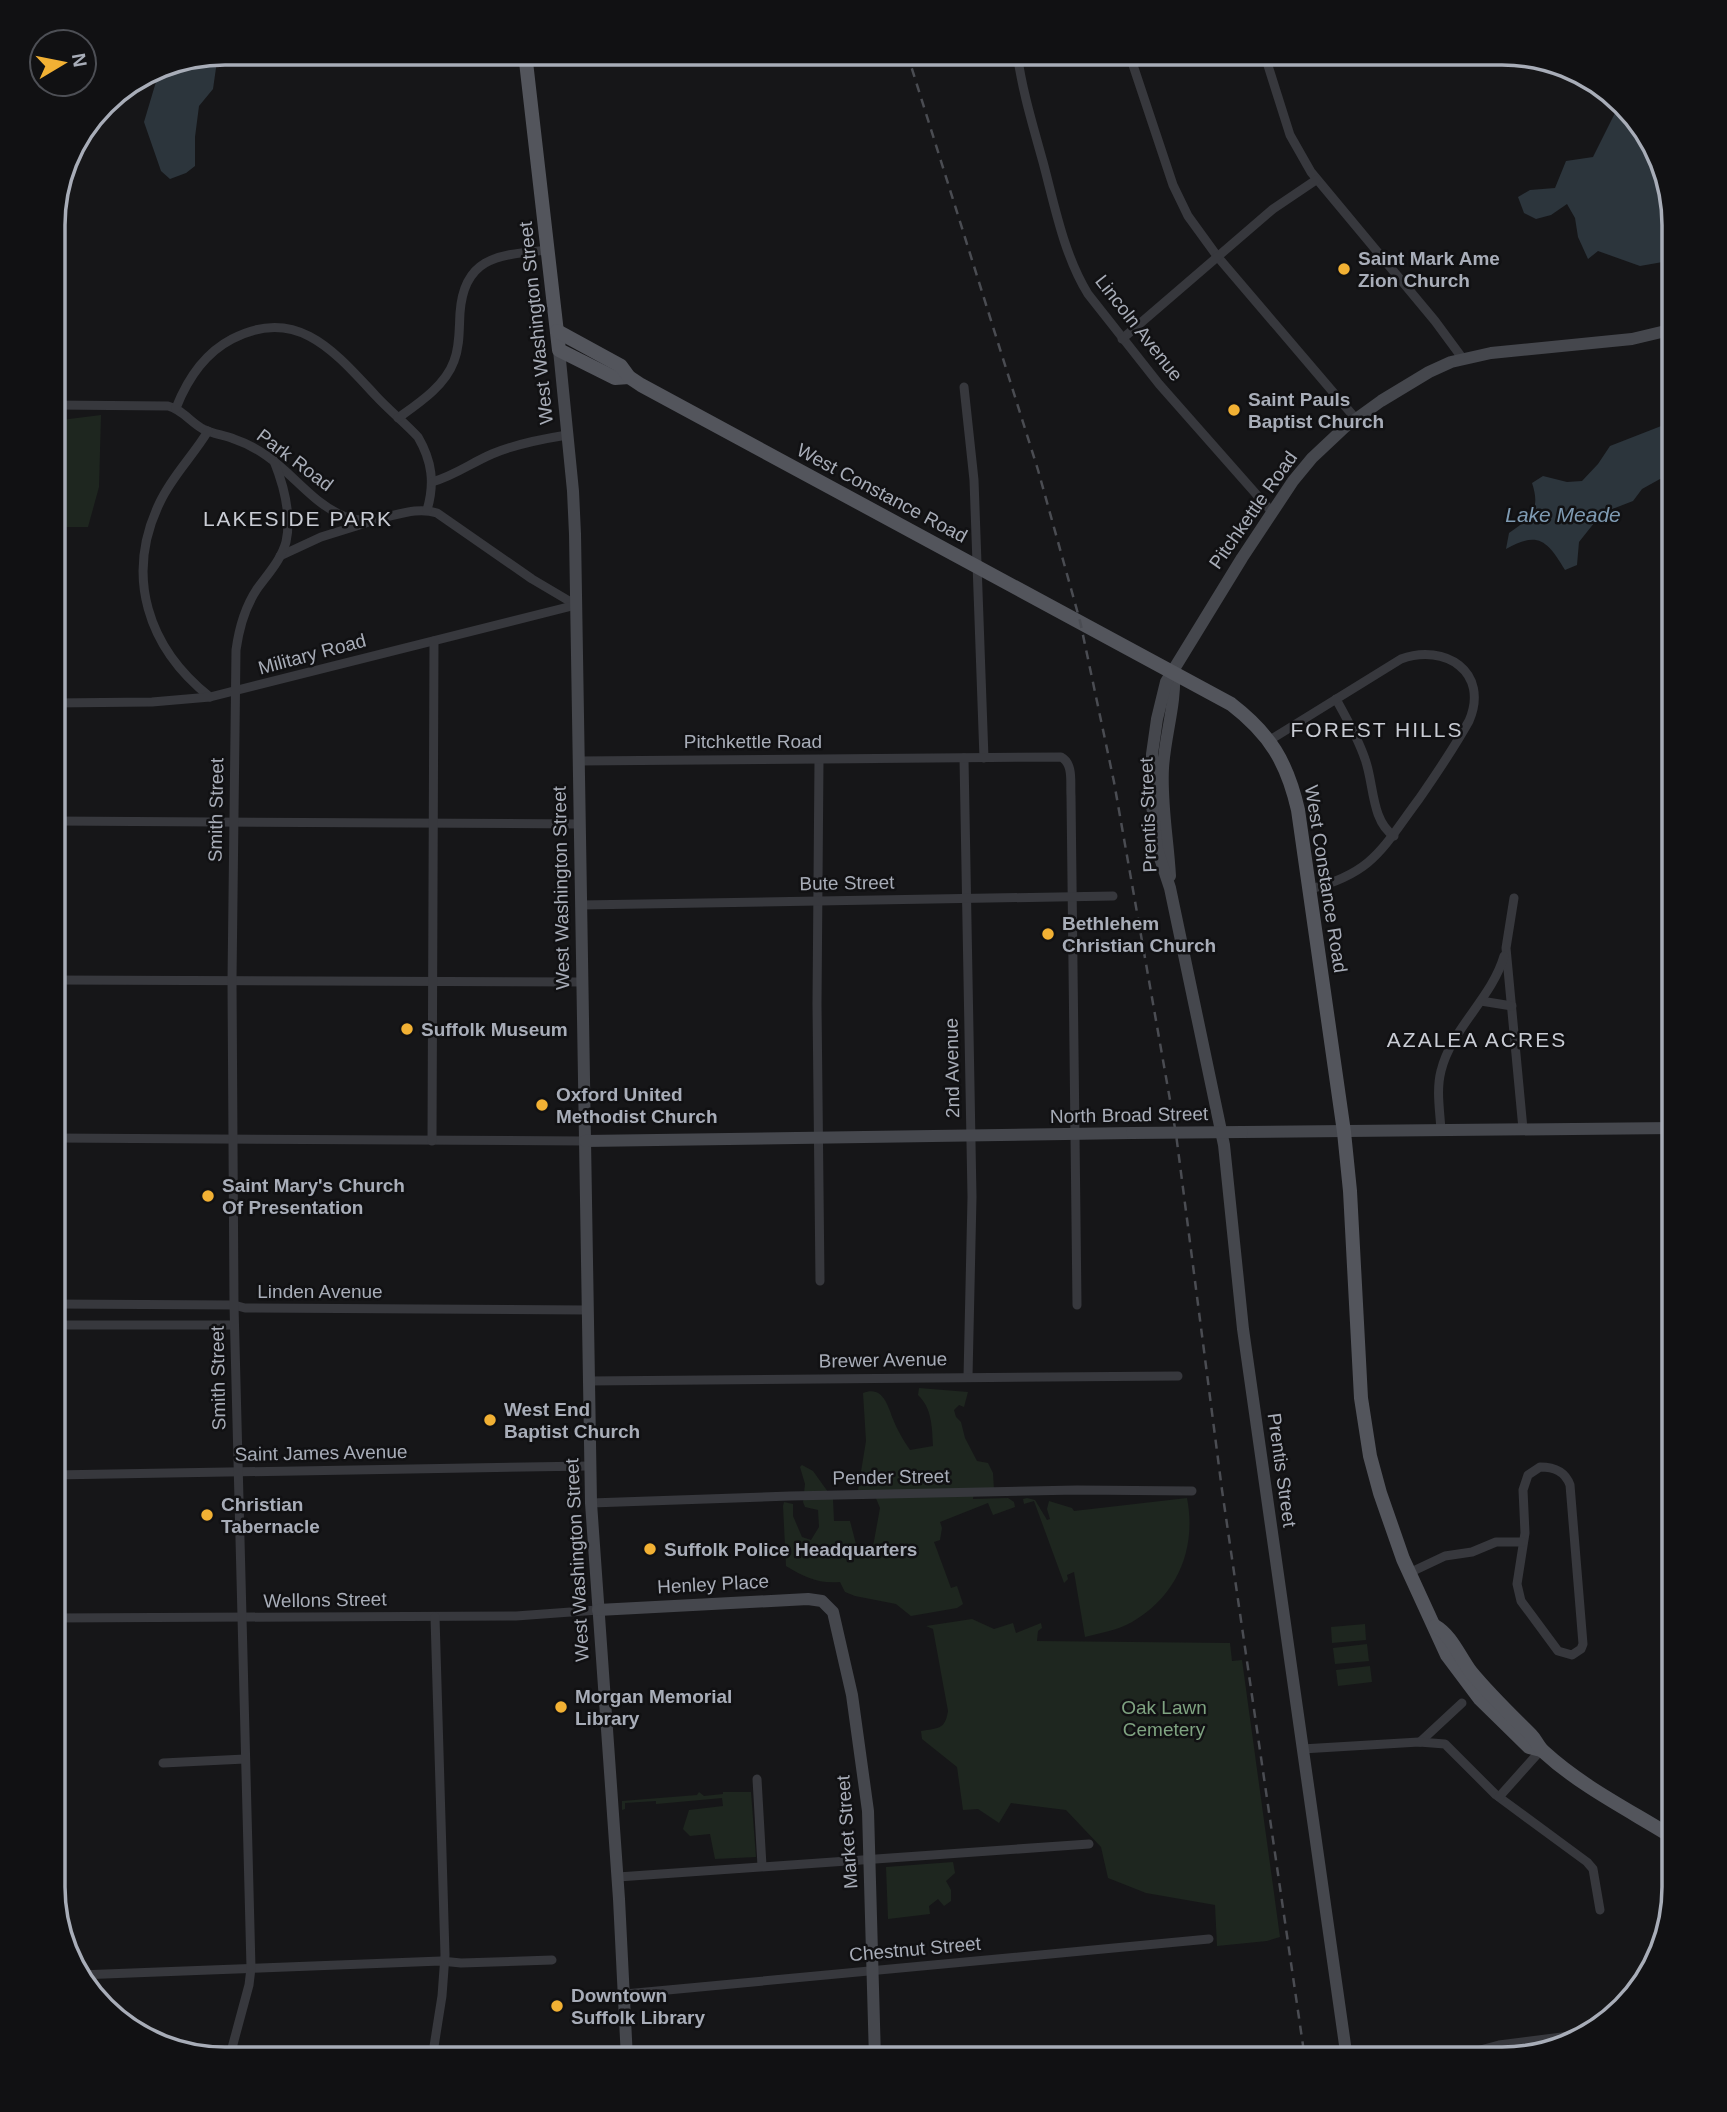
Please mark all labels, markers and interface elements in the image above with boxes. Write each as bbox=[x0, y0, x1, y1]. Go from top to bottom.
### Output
north arrow bbox=[28, 28, 98, 98]
text: N bbox=[68, 52, 91, 69]
street label: West Washington Street bbox=[515, 220, 557, 425]
place label: Saint Mark Ame Zion Church bbox=[1358, 248, 1500, 291]
marker: Saint Mark Ame Zion Church bbox=[1336, 261, 1352, 277]
street label: Lincoln Avenue bbox=[1091, 271, 1187, 385]
place label: Saint Pauls Baptist Church bbox=[1248, 389, 1384, 432]
marker: Saint Pauls Baptist Church bbox=[1226, 402, 1242, 418]
street label: Park Road bbox=[253, 425, 337, 495]
street label: West Constance Road bbox=[793, 439, 971, 547]
street label: Pitchkettle Road bbox=[1205, 447, 1301, 573]
water label: Lake Meade bbox=[1505, 503, 1621, 526]
district label: LAKESIDE PARK bbox=[203, 507, 393, 530]
street label: Military Road bbox=[256, 630, 368, 678]
district label: FOREST HILLS bbox=[1291, 718, 1464, 741]
street label: Pitchkettle Road bbox=[684, 731, 822, 752]
street label: Prentis Street bbox=[1135, 756, 1161, 873]
street label: Smith Street bbox=[205, 757, 227, 862]
street label: West Constance Road bbox=[1301, 784, 1351, 974]
street label: West Washington Street bbox=[549, 785, 573, 990]
street label: Bute Street bbox=[799, 872, 895, 894]
place label: Bethlehem Christian Church bbox=[1062, 913, 1216, 956]
marker: Bethlehem Christian Church bbox=[1040, 926, 1056, 942]
street label: 2nd Avenue bbox=[941, 1018, 963, 1118]
place label: Suffolk Museum bbox=[421, 1019, 568, 1040]
marker: Suffolk Museum bbox=[399, 1021, 415, 1037]
district label: AZALEA ACRES bbox=[1387, 1028, 1567, 1051]
place label: Oxford United Methodist Church bbox=[556, 1084, 718, 1127]
marker: Oxford United Methodist Church bbox=[534, 1097, 550, 1113]
street label: North Broad Street bbox=[1050, 1103, 1209, 1127]
place label: Saint Mary's Church Of Presentation bbox=[222, 1175, 405, 1218]
marker: Saint Mary's Church Of Presentation bbox=[200, 1188, 216, 1204]
street label: Linden Avenue bbox=[257, 1281, 383, 1302]
street label: Smith Street bbox=[207, 1325, 229, 1430]
street label: Brewer Avenue bbox=[819, 1348, 947, 1372]
place label: West End Baptist Church bbox=[504, 1399, 640, 1442]
marker: West End Baptist Church bbox=[482, 1412, 498, 1428]
street label: Prentis Street bbox=[1264, 1412, 1301, 1529]
street label: Saint James Avenue bbox=[234, 1441, 408, 1465]
street label: West Washington Street bbox=[561, 1457, 593, 1662]
street label: Pender Street bbox=[832, 1465, 951, 1489]
place label: Christian Tabernacle bbox=[221, 1494, 320, 1537]
marker: Christian Tabernacle bbox=[199, 1507, 215, 1523]
place label: Suffolk Police Headquarters bbox=[664, 1539, 917, 1560]
marker: Suffolk Police Headquarters bbox=[642, 1541, 658, 1557]
street label: Henley Place bbox=[657, 1571, 769, 1597]
street label: Wellons Street bbox=[263, 1588, 387, 1612]
place label: Morgan Memorial Library bbox=[575, 1686, 732, 1729]
park label: Oak Lawn Cemetery bbox=[1121, 1697, 1207, 1740]
marker: Morgan Memorial Library bbox=[553, 1699, 569, 1715]
street label: Market Street bbox=[832, 1774, 861, 1890]
street label: Chestnut Street bbox=[848, 1933, 982, 1965]
place label: Downtown Suffolk Library bbox=[571, 1985, 706, 2028]
marker: Downtown Suffolk Library bbox=[549, 1998, 565, 2014]

